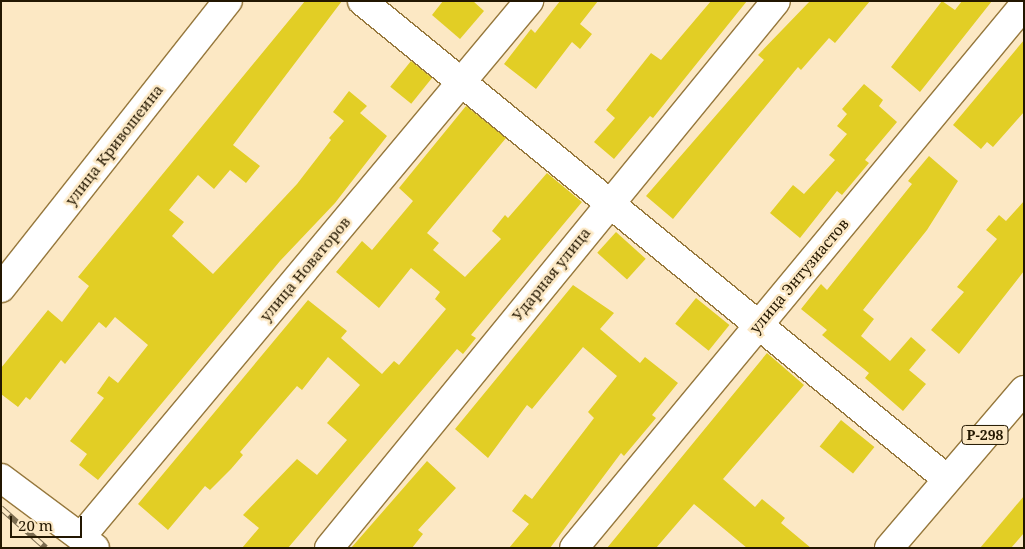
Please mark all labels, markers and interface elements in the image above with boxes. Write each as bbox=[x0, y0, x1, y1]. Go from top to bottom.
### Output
street label: улица Кривошеина bbox=[61, 81, 167, 209]
street label: улица Новаторов bbox=[256, 213, 354, 325]
street label: улица Энтузиастов bbox=[746, 215, 852, 337]
street label: Ударная улица bbox=[508, 224, 594, 324]
road number: Р-298 bbox=[961, 424, 1009, 446]
scale bar bbox=[12, 506, 85, 538]
text: 20 m bbox=[18, 515, 53, 535]

